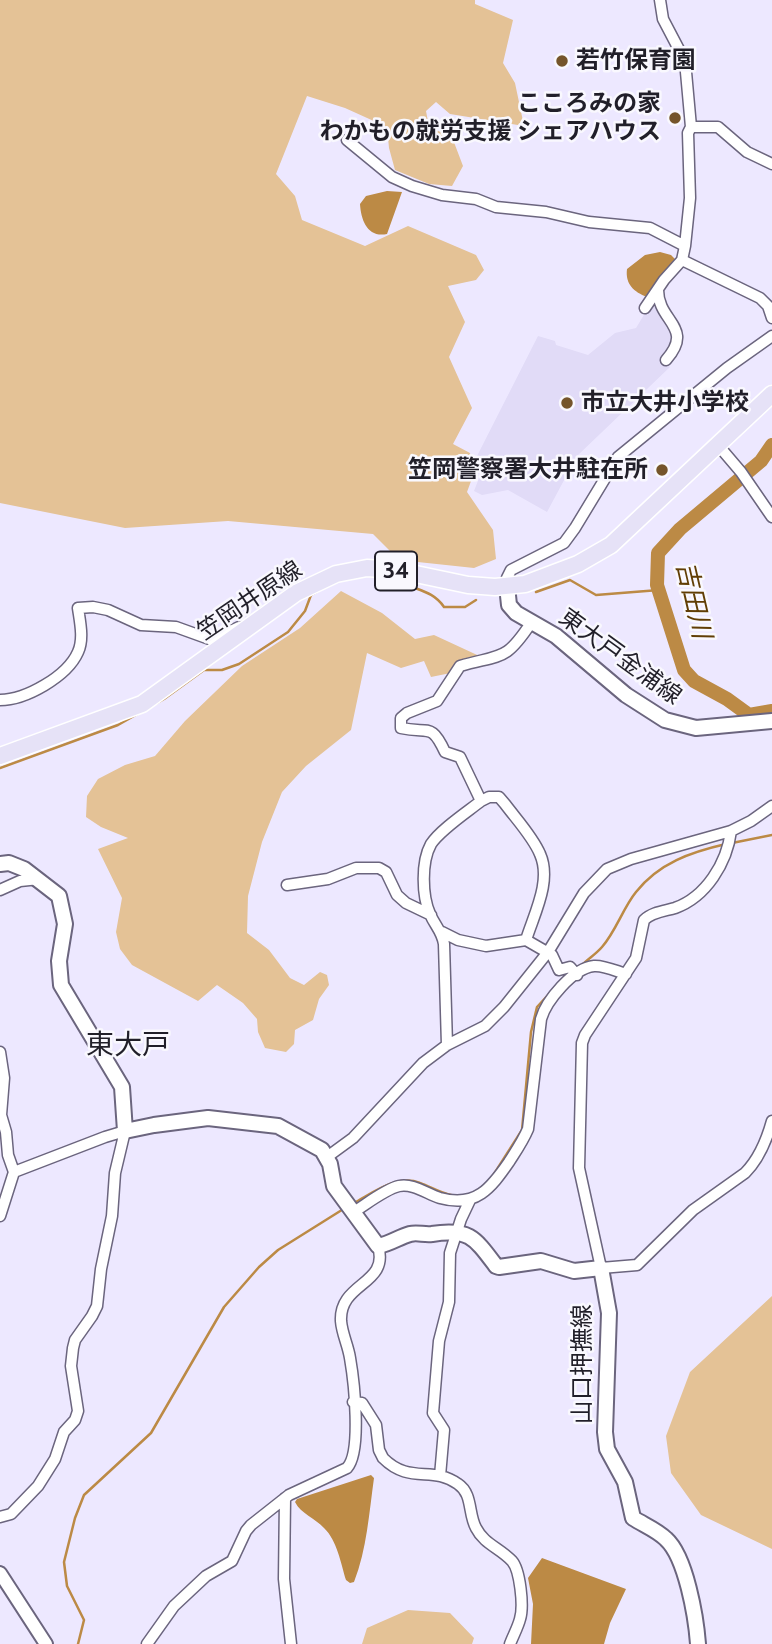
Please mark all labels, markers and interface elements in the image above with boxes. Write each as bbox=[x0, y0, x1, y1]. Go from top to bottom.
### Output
place label: 若竹保育園 bbox=[576, 47, 696, 75]
marker: 若竹保育園 bbox=[554, 53, 570, 69]
place label: こころみの家 わかもの就労支援 シェアハウス bbox=[320, 90, 661, 146]
marker: こころみの家 わかもの就労支援 シェアハウス bbox=[667, 110, 683, 126]
place label: 市立大井小学校 bbox=[581, 389, 749, 417]
marker: 市立大井小学校 bbox=[559, 395, 575, 411]
place label: 笠岡警察署大井駐在所 bbox=[408, 456, 648, 484]
marker: 笠岡警察署大井駐在所 bbox=[654, 462, 670, 478]
road number: 34 bbox=[375, 552, 417, 590]
street label: 笠岡井原線 bbox=[192, 556, 308, 646]
water label: 吉田川 bbox=[669, 558, 717, 642]
street label: 東大戸金浦線 bbox=[553, 603, 687, 711]
district label: 東大戸 bbox=[86, 1029, 170, 1063]
street label: 山口押撫線 bbox=[569, 1304, 597, 1424]

